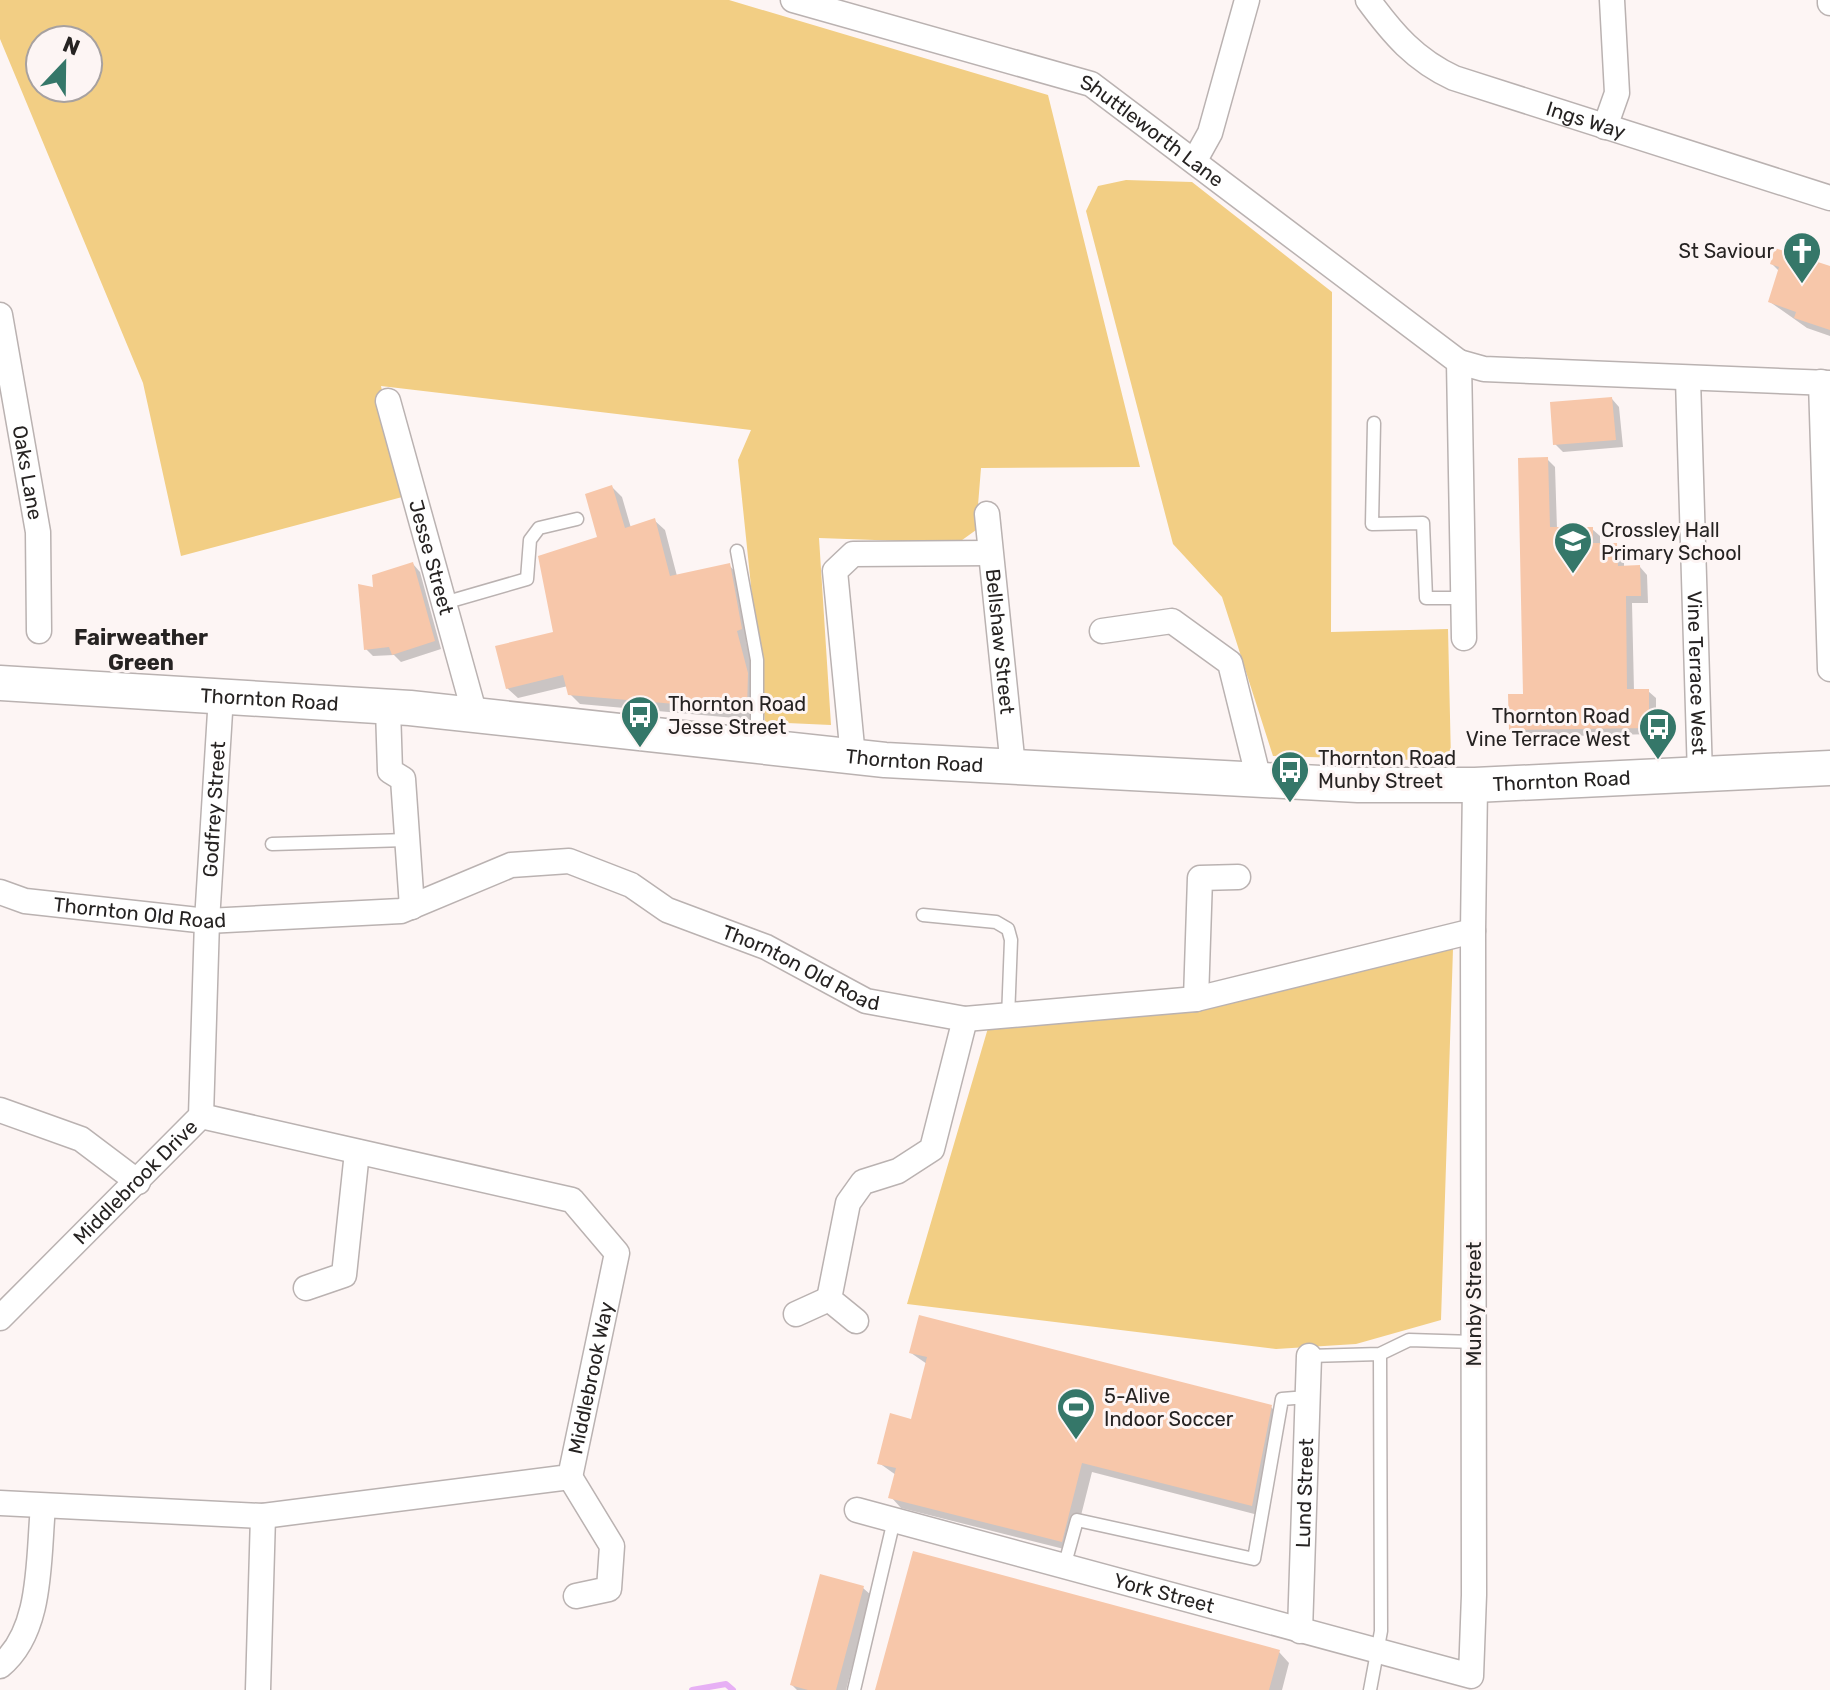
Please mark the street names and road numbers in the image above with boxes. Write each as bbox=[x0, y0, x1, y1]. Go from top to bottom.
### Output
street label: Shuttleworth Lane bbox=[1078, 70, 1228, 192]
street label: Ings Way bbox=[1543, 96, 1629, 144]
street label: Oaks Lane bbox=[8, 424, 48, 522]
street label: Jesse Street bbox=[404, 497, 459, 617]
street label: Bellshaw Street bbox=[981, 567, 1020, 715]
street label: Vine Terrace West bbox=[1682, 590, 1711, 755]
street label: Thornton Road bbox=[200, 683, 339, 716]
street label: Godfrey Street bbox=[198, 740, 230, 878]
street label: Thornton Road bbox=[844, 744, 984, 777]
street label: Thornton Road bbox=[1492, 766, 1631, 796]
street label: Thornton Old Road bbox=[52, 892, 227, 933]
street label: Thornton Old Road bbox=[719, 920, 882, 1015]
street label: Middlebrook Drive bbox=[68, 1115, 203, 1249]
street label: Munby Street bbox=[1462, 1241, 1486, 1366]
street label: Middlebrook Way bbox=[563, 1300, 618, 1456]
street label: Lund Street bbox=[1291, 1438, 1318, 1548]
street label: York Street bbox=[1111, 1568, 1217, 1618]

